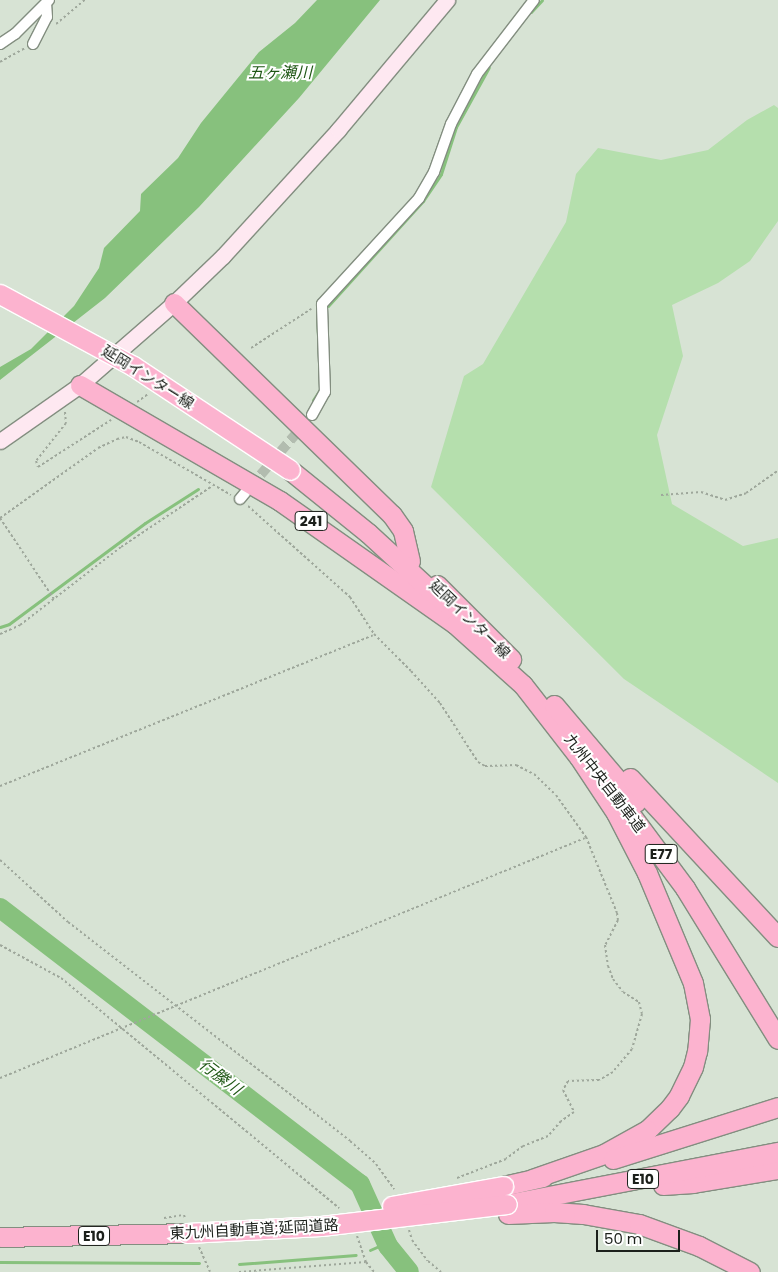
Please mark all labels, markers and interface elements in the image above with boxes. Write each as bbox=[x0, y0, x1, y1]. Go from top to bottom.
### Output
water label: 五ヶ瀬川 bbox=[248, 63, 312, 83]
street label: 延岡インター線 bbox=[99, 342, 197, 412]
road number: 241 bbox=[294, 510, 328, 532]
street label: 延岡インター線 bbox=[426, 576, 514, 662]
street label: 九州中央自動車道 bbox=[561, 730, 649, 836]
road number: E77 bbox=[644, 842, 678, 866]
water label: 行縢川 bbox=[195, 1055, 245, 1099]
road number: E10 bbox=[627, 1168, 659, 1190]
street label: 東九州自動車道;延岡道路 bbox=[169, 1216, 339, 1242]
scale bar bbox=[598, 1220, 682, 1252]
road number: E10 bbox=[78, 1224, 110, 1248]
text: 50 m bbox=[604, 1228, 642, 1249]

